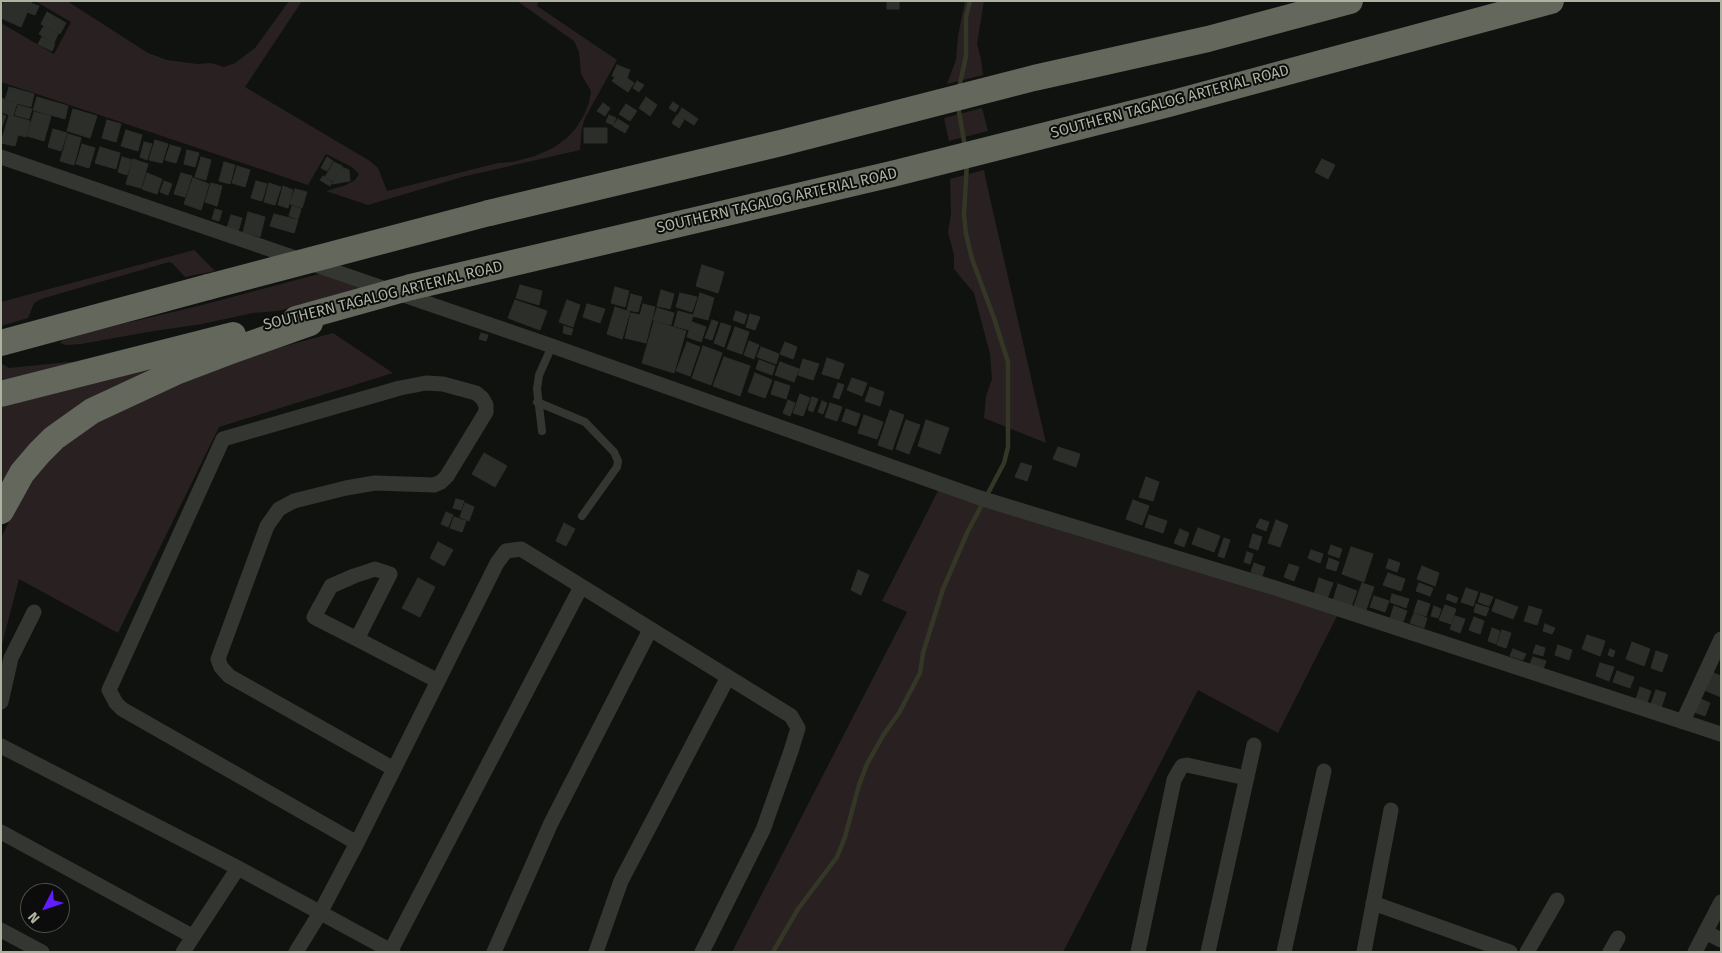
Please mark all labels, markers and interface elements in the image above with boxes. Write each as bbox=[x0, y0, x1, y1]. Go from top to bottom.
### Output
street label: SOUTHERN TAGALOG ARTERIAL ROAD bbox=[1049, 61, 1291, 143]
street label: SOUTHERN TAGALOG ARTERIAL ROAD bbox=[655, 165, 899, 237]
street label: SOUTHERN TAGALOG ARTERIAL ROAD bbox=[261, 258, 505, 334]
north arrow bbox=[20, 883, 70, 933]
text: N bbox=[25, 908, 44, 927]

